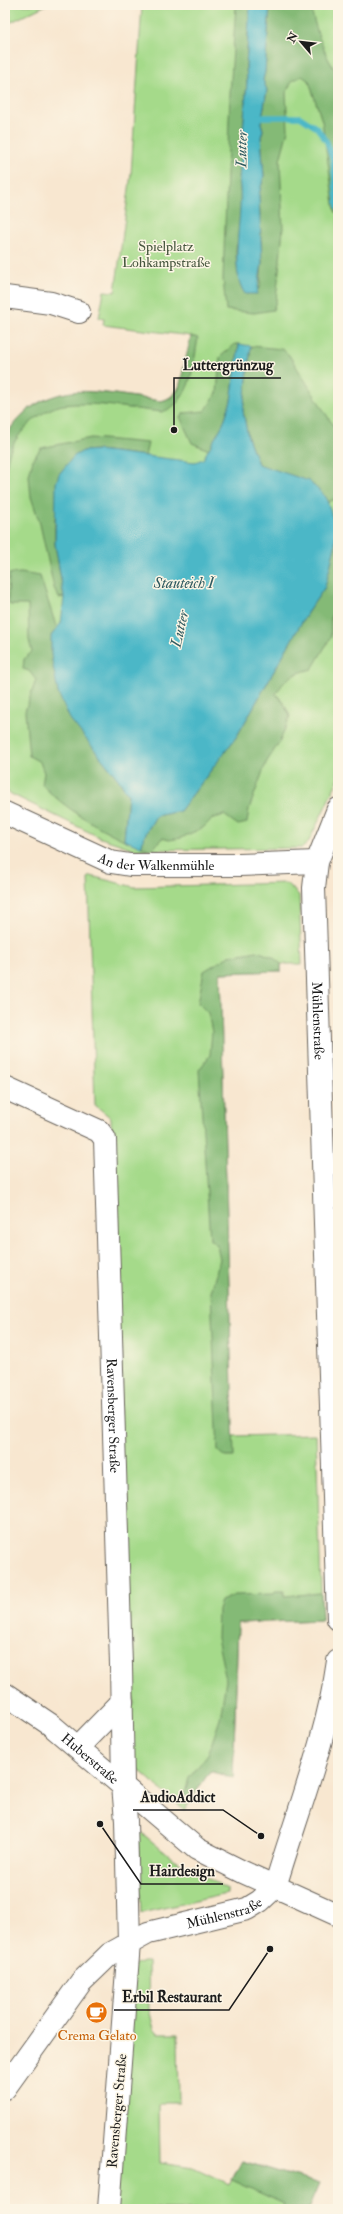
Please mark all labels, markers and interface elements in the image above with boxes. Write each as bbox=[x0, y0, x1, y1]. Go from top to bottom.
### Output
north arrow bbox=[281, 22, 321, 62]
text: N bbox=[284, 29, 301, 46]
water label: Lutter bbox=[232, 129, 252, 169]
park label: Spielplatz Lohkampstraße bbox=[122, 238, 210, 272]
callout: Luttergrünzug bbox=[174, 351, 281, 378]
text: Luttergrünzug bbox=[183, 356, 274, 376]
water label: Stauteich I bbox=[153, 574, 216, 593]
water label: Lutter bbox=[166, 607, 194, 650]
street label: An der Walkenmühle bbox=[95, 848, 214, 874]
street label: Mühlenstraße bbox=[309, 981, 328, 1060]
street label: Ravensberger Straße bbox=[103, 1358, 124, 1473]
street label: Huberstraße bbox=[58, 1729, 123, 1788]
callout: AudioAddict bbox=[133, 1783, 223, 1810]
text: AudioAddict bbox=[140, 1788, 216, 1807]
callout: Hairdesign bbox=[141, 1857, 223, 1884]
text: Hairdesign bbox=[149, 1862, 215, 1882]
street label: Mühlenstraße bbox=[185, 1893, 265, 1932]
callout: Erbil Restaurant bbox=[114, 1983, 229, 2010]
text: Erbil Restaurant bbox=[122, 1988, 222, 2007]
cafe icon: Crema Gelato bbox=[84, 2000, 110, 2026]
place label: Crema Gelato bbox=[58, 2027, 137, 2044]
street label: Ravensberger Straße bbox=[104, 2053, 130, 2169]

